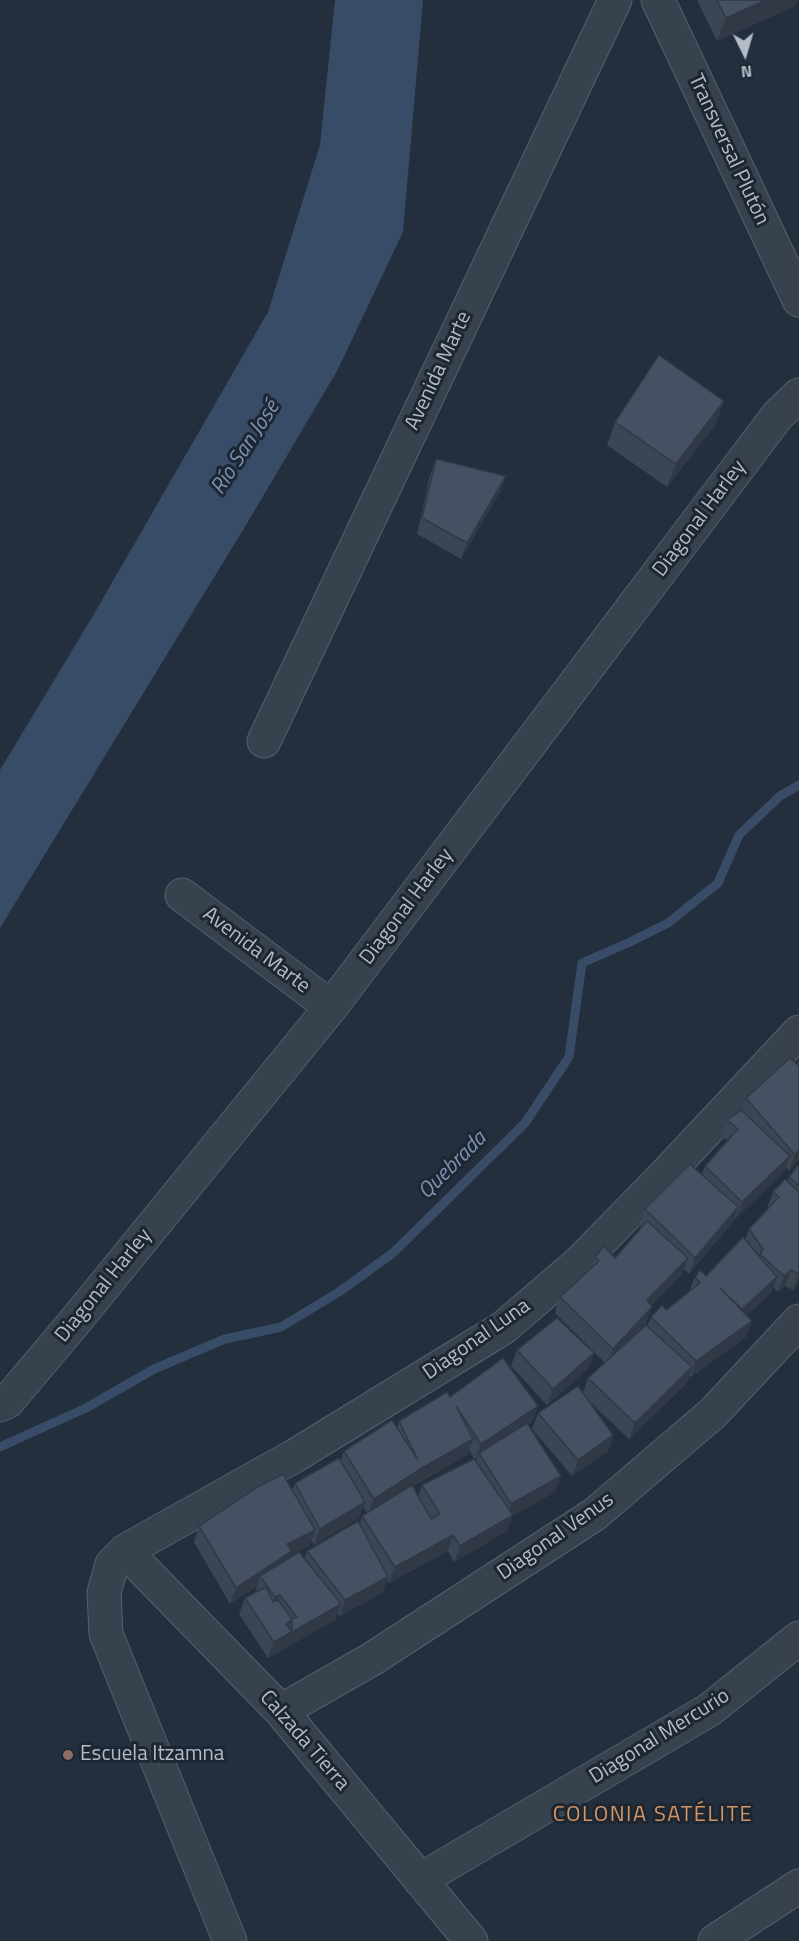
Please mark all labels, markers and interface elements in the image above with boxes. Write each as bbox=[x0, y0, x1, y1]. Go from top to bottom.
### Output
north arrow bbox=[715, 24, 775, 84]
text: N bbox=[740, 59, 753, 84]
street label: Transversal Plutón bbox=[682, 71, 774, 229]
street label: Avenida Marte bbox=[400, 308, 478, 434]
water label: Río San José bbox=[206, 396, 286, 500]
street label: Diagonal Harley bbox=[648, 456, 752, 582]
street label: Diagonal Harley bbox=[355, 844, 459, 970]
street label: Avenida Marte bbox=[197, 902, 315, 1000]
water label: Quebrada bbox=[413, 1126, 493, 1206]
street label: Diagonal Harley bbox=[50, 1224, 158, 1348]
street label: Diagonal Luna bbox=[419, 1294, 535, 1386]
street label: Diagonal Venus bbox=[493, 1488, 619, 1586]
street label: Diagonal Mercurio bbox=[585, 1684, 735, 1790]
street label: Calzada Tierra bbox=[254, 1686, 354, 1796]
place label: Escuela Itzamna bbox=[80, 1742, 224, 1768]
marker: Escuela Itzamna bbox=[61, 1748, 75, 1762]
district label: COLONIA SATÉLITE bbox=[553, 1803, 753, 1829]

